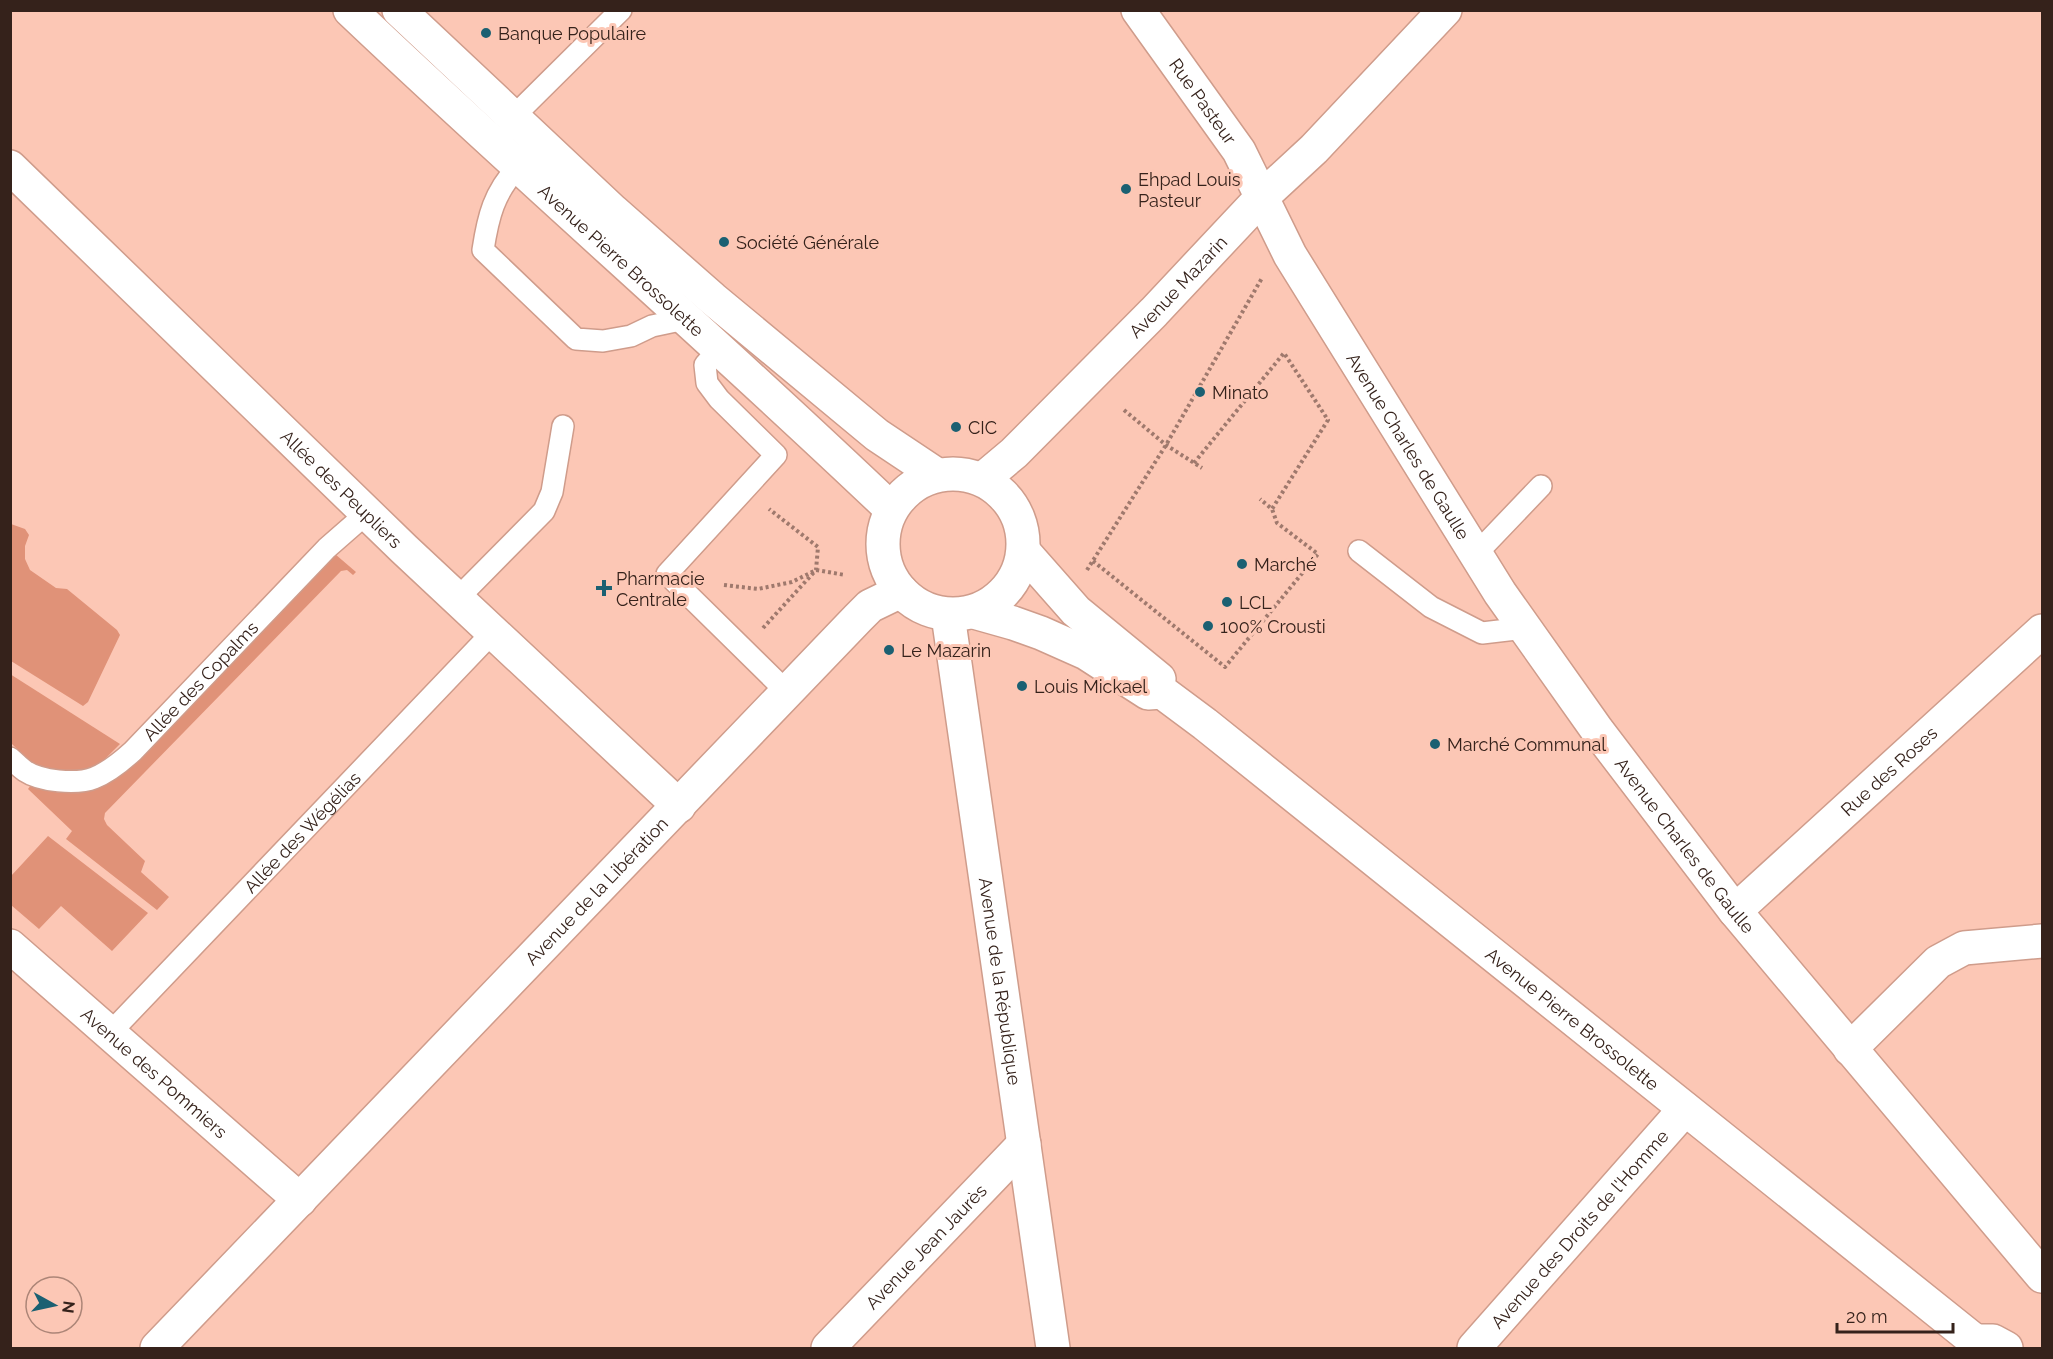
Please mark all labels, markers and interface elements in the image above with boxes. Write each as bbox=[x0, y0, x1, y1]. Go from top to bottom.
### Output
place label: Banque Populaire bbox=[498, 23, 646, 44]
marker: Banque Populaire bbox=[479, 26, 493, 40]
street label: Rue Pasteur bbox=[1165, 54, 1241, 149]
place label: Ehpad Louis Pasteur bbox=[1138, 169, 1241, 211]
street label: Avenue Pierre Brossolette bbox=[534, 180, 709, 341]
marker: Ehpad Louis Pasteur bbox=[1119, 182, 1133, 196]
street label: Avenue Mazarin bbox=[1124, 231, 1231, 342]
place label: Société Générale bbox=[736, 232, 879, 253]
marker: Société Générale bbox=[717, 235, 731, 249]
street label: Avenue Charles de Gaulle bbox=[1343, 349, 1475, 543]
place label: Minato bbox=[1212, 382, 1269, 403]
marker: Minato bbox=[1193, 385, 1207, 399]
place label: CIC bbox=[968, 417, 997, 438]
marker: CIC bbox=[949, 420, 963, 434]
street label: Allée des Peupliers bbox=[277, 425, 407, 552]
place label: Marché bbox=[1254, 554, 1317, 575]
marker: Marché bbox=[1235, 557, 1249, 571]
place label: Pharmacie Centrale bbox=[616, 568, 705, 610]
marker: Pharmacie Centrale bbox=[597, 581, 611, 595]
place label: LCL bbox=[1239, 592, 1272, 613]
marker: LCL bbox=[1220, 595, 1234, 609]
street label: Allée des Copalms bbox=[138, 616, 262, 745]
place label: 100% Crousti bbox=[1220, 616, 1326, 637]
marker: 100% Crousti bbox=[1201, 619, 1215, 633]
place label: Le Mazarin bbox=[901, 640, 991, 661]
marker: Le Mazarin bbox=[882, 643, 896, 657]
place label: Louis Mickael bbox=[1034, 676, 1147, 697]
marker: Louis Mickael bbox=[1015, 679, 1029, 693]
street label: Rue des Roses bbox=[1836, 722, 1941, 820]
place label: Marché Communal bbox=[1447, 734, 1606, 755]
marker: Marché Communal bbox=[1428, 737, 1442, 751]
street label: Avenue Charles de Gaulle bbox=[1611, 753, 1760, 937]
street label: Allée des Wégélias bbox=[239, 767, 365, 897]
street label: Avenue de la Libération bbox=[520, 812, 672, 969]
street label: Avenue de la République bbox=[975, 876, 1026, 1087]
street label: Avenue Pierre Brossolette bbox=[1482, 943, 1664, 1095]
street label: Avenue des Pommiers bbox=[77, 1003, 232, 1142]
street label: Avenue des Droits de l'Homme bbox=[1486, 1125, 1673, 1332]
street label: Avenue Jean Jaurès bbox=[861, 1179, 991, 1313]
north arrow bbox=[24, 1275, 84, 1335]
scale bar bbox=[1837, 1296, 1952, 1334]
text: N bbox=[58, 1300, 79, 1314]
text: 20 m bbox=[1846, 1306, 1888, 1327]

